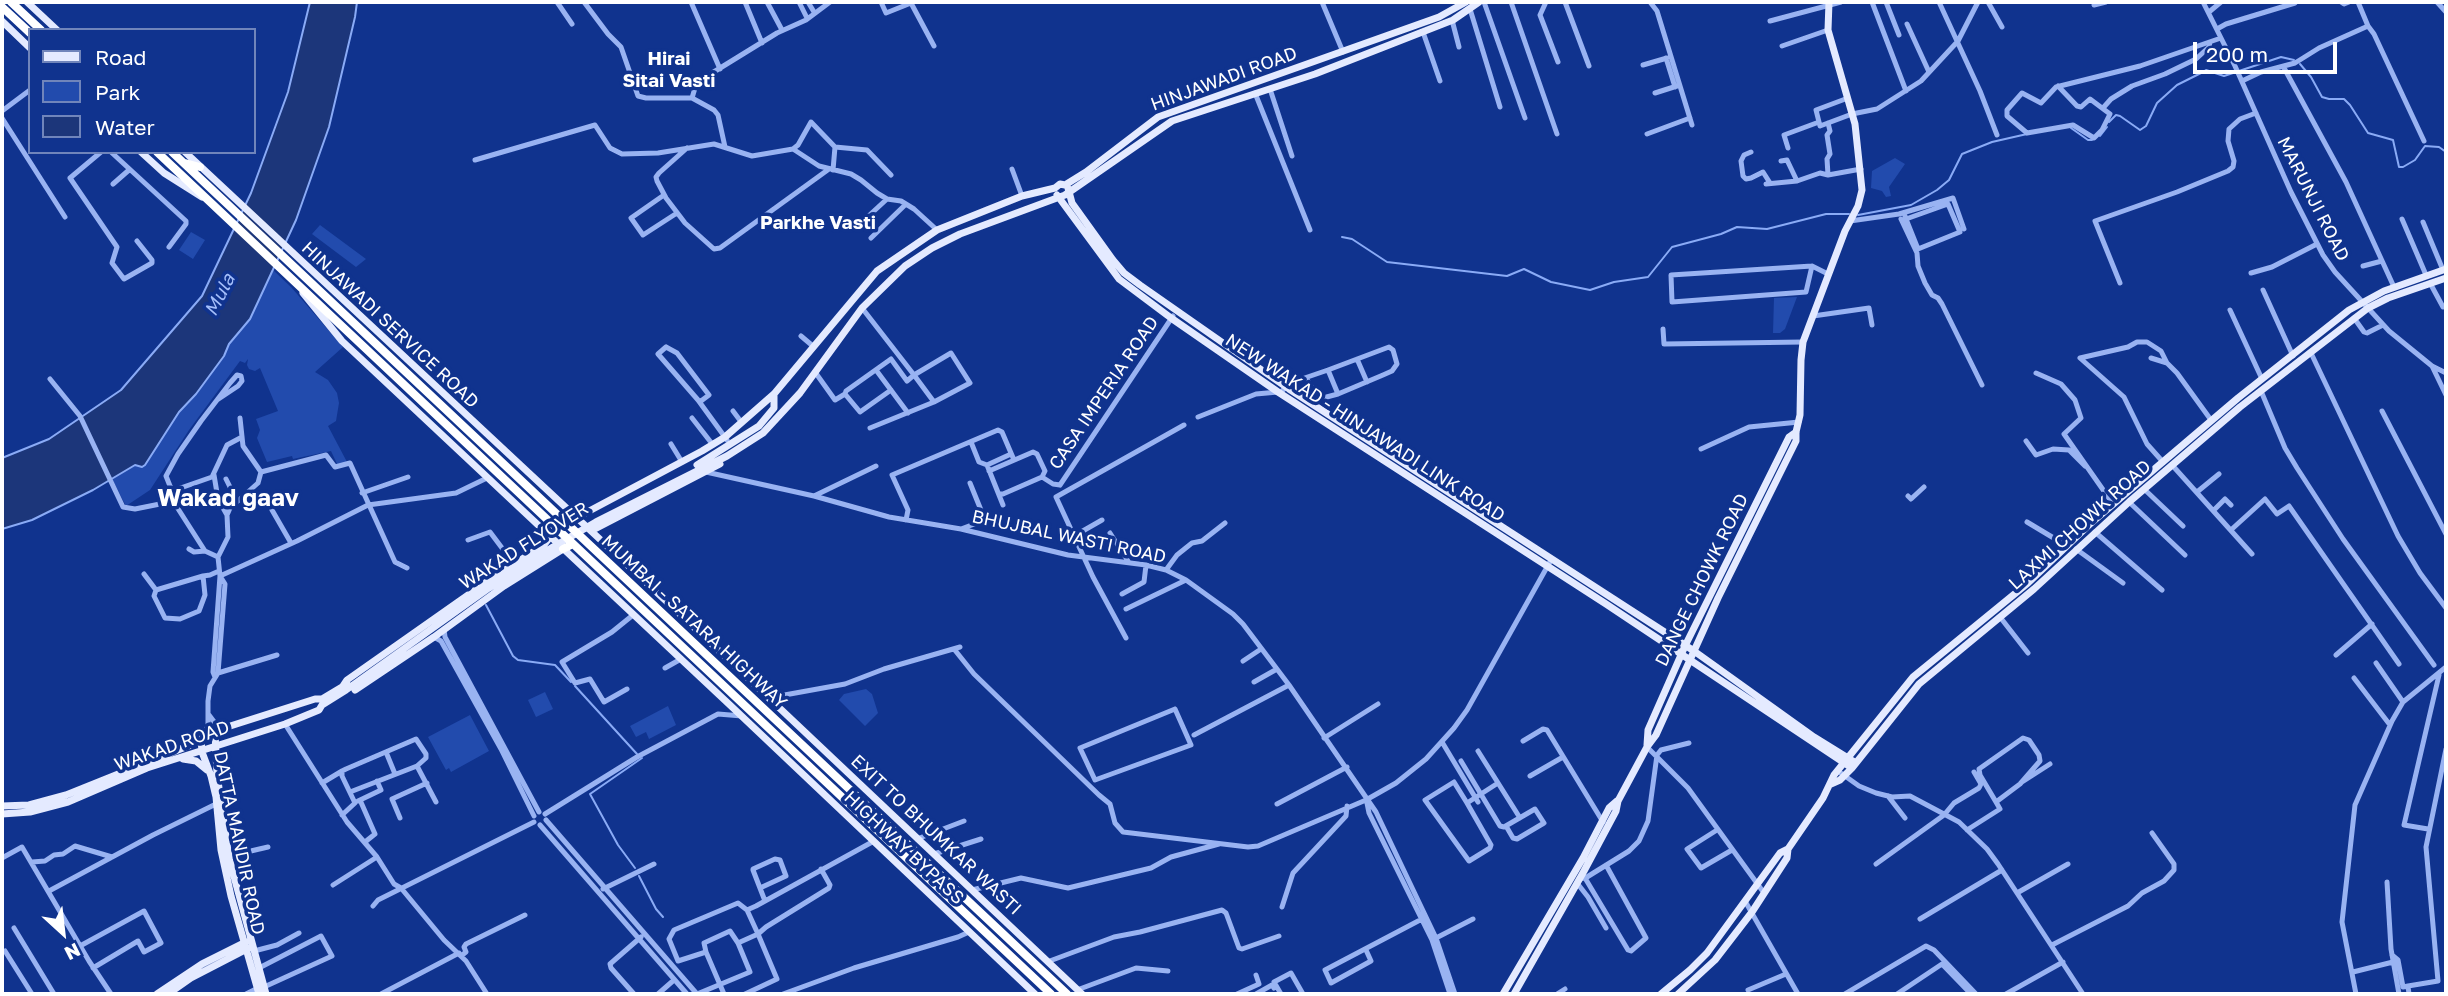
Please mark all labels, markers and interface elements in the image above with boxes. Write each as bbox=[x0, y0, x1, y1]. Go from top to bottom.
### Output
legend bbox=[28, 28, 256, 154]
scale bar bbox=[2196, 28, 2340, 72]
text: 200 m bbox=[2206, 41, 2268, 67]
street label: HINJAWADI ROAD bbox=[1148, 42, 1300, 116]
text: Road bbox=[95, 44, 146, 70]
district label: Hirai Sitai Vasti bbox=[622, 48, 716, 92]
text: Park bbox=[95, 79, 140, 105]
text: Water bbox=[95, 114, 155, 140]
street label: MARUNJI ROAD bbox=[2272, 133, 2354, 265]
district label: Parkhe Vasti bbox=[760, 212, 876, 234]
street label: HINJAWADI SERVICE ROAD bbox=[297, 237, 483, 413]
water label: Mula bbox=[200, 270, 240, 320]
street label: CASA IMPERIA ROAD bbox=[1045, 312, 1163, 474]
street label: NEW WAKAD - HINJAWADI LINK ROAD bbox=[1221, 329, 1509, 527]
street label: LAXMI CHOWK ROAD bbox=[2004, 455, 2156, 595]
district label: Wakad gaav bbox=[157, 484, 299, 512]
street label: DANGE CHOWK ROAD bbox=[1651, 490, 1753, 670]
street label: WAKAD FLYOVER bbox=[455, 498, 593, 594]
street label: BHUJBAL WASTI ROAD bbox=[970, 506, 1168, 568]
street label: MUMBAI - SATARA HIGHWAY bbox=[597, 530, 791, 714]
street label: WAKAD ROAD bbox=[112, 716, 232, 776]
street label: DATTA MANDIR ROAD bbox=[209, 749, 269, 937]
street label: EXIT TO BHUMKAR WASTI bbox=[846, 750, 1026, 920]
street label: HIGHWAY BYPASS bbox=[839, 787, 969, 909]
north arrow bbox=[28, 898, 98, 968]
text: N bbox=[61, 939, 84, 966]

